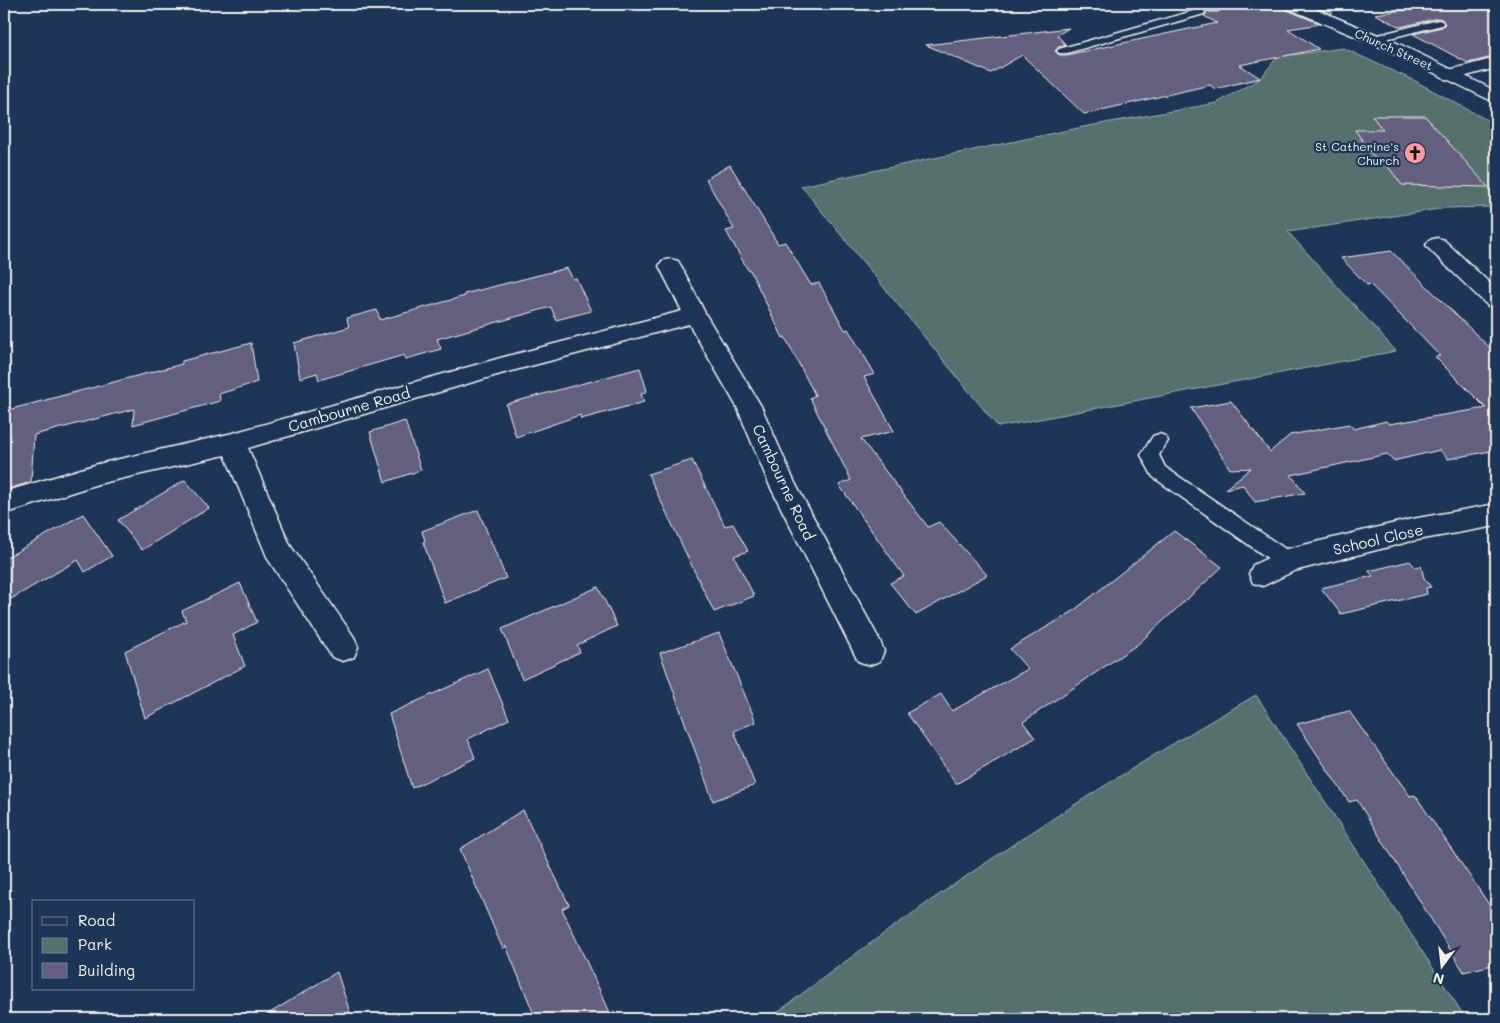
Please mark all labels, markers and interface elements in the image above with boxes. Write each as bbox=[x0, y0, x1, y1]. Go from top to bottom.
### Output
street label: Church Street bbox=[1352, 25, 1436, 73]
place label: St Catherine's Church bbox=[1315, 138, 1399, 168]
church icon: St Catherine's Church bbox=[1403, 141, 1427, 165]
street label: Cambourne Road bbox=[286, 382, 412, 436]
street label: Cambourne Road bbox=[748, 421, 820, 543]
street label: School Close bbox=[1331, 519, 1425, 559]
legend bbox=[32, 900, 195, 990]
text: Road bbox=[78, 910, 115, 930]
text: Park bbox=[78, 934, 112, 954]
north arrow bbox=[1418, 940, 1468, 990]
text: Building bbox=[78, 960, 135, 980]
text: N bbox=[1431, 968, 1446, 990]

